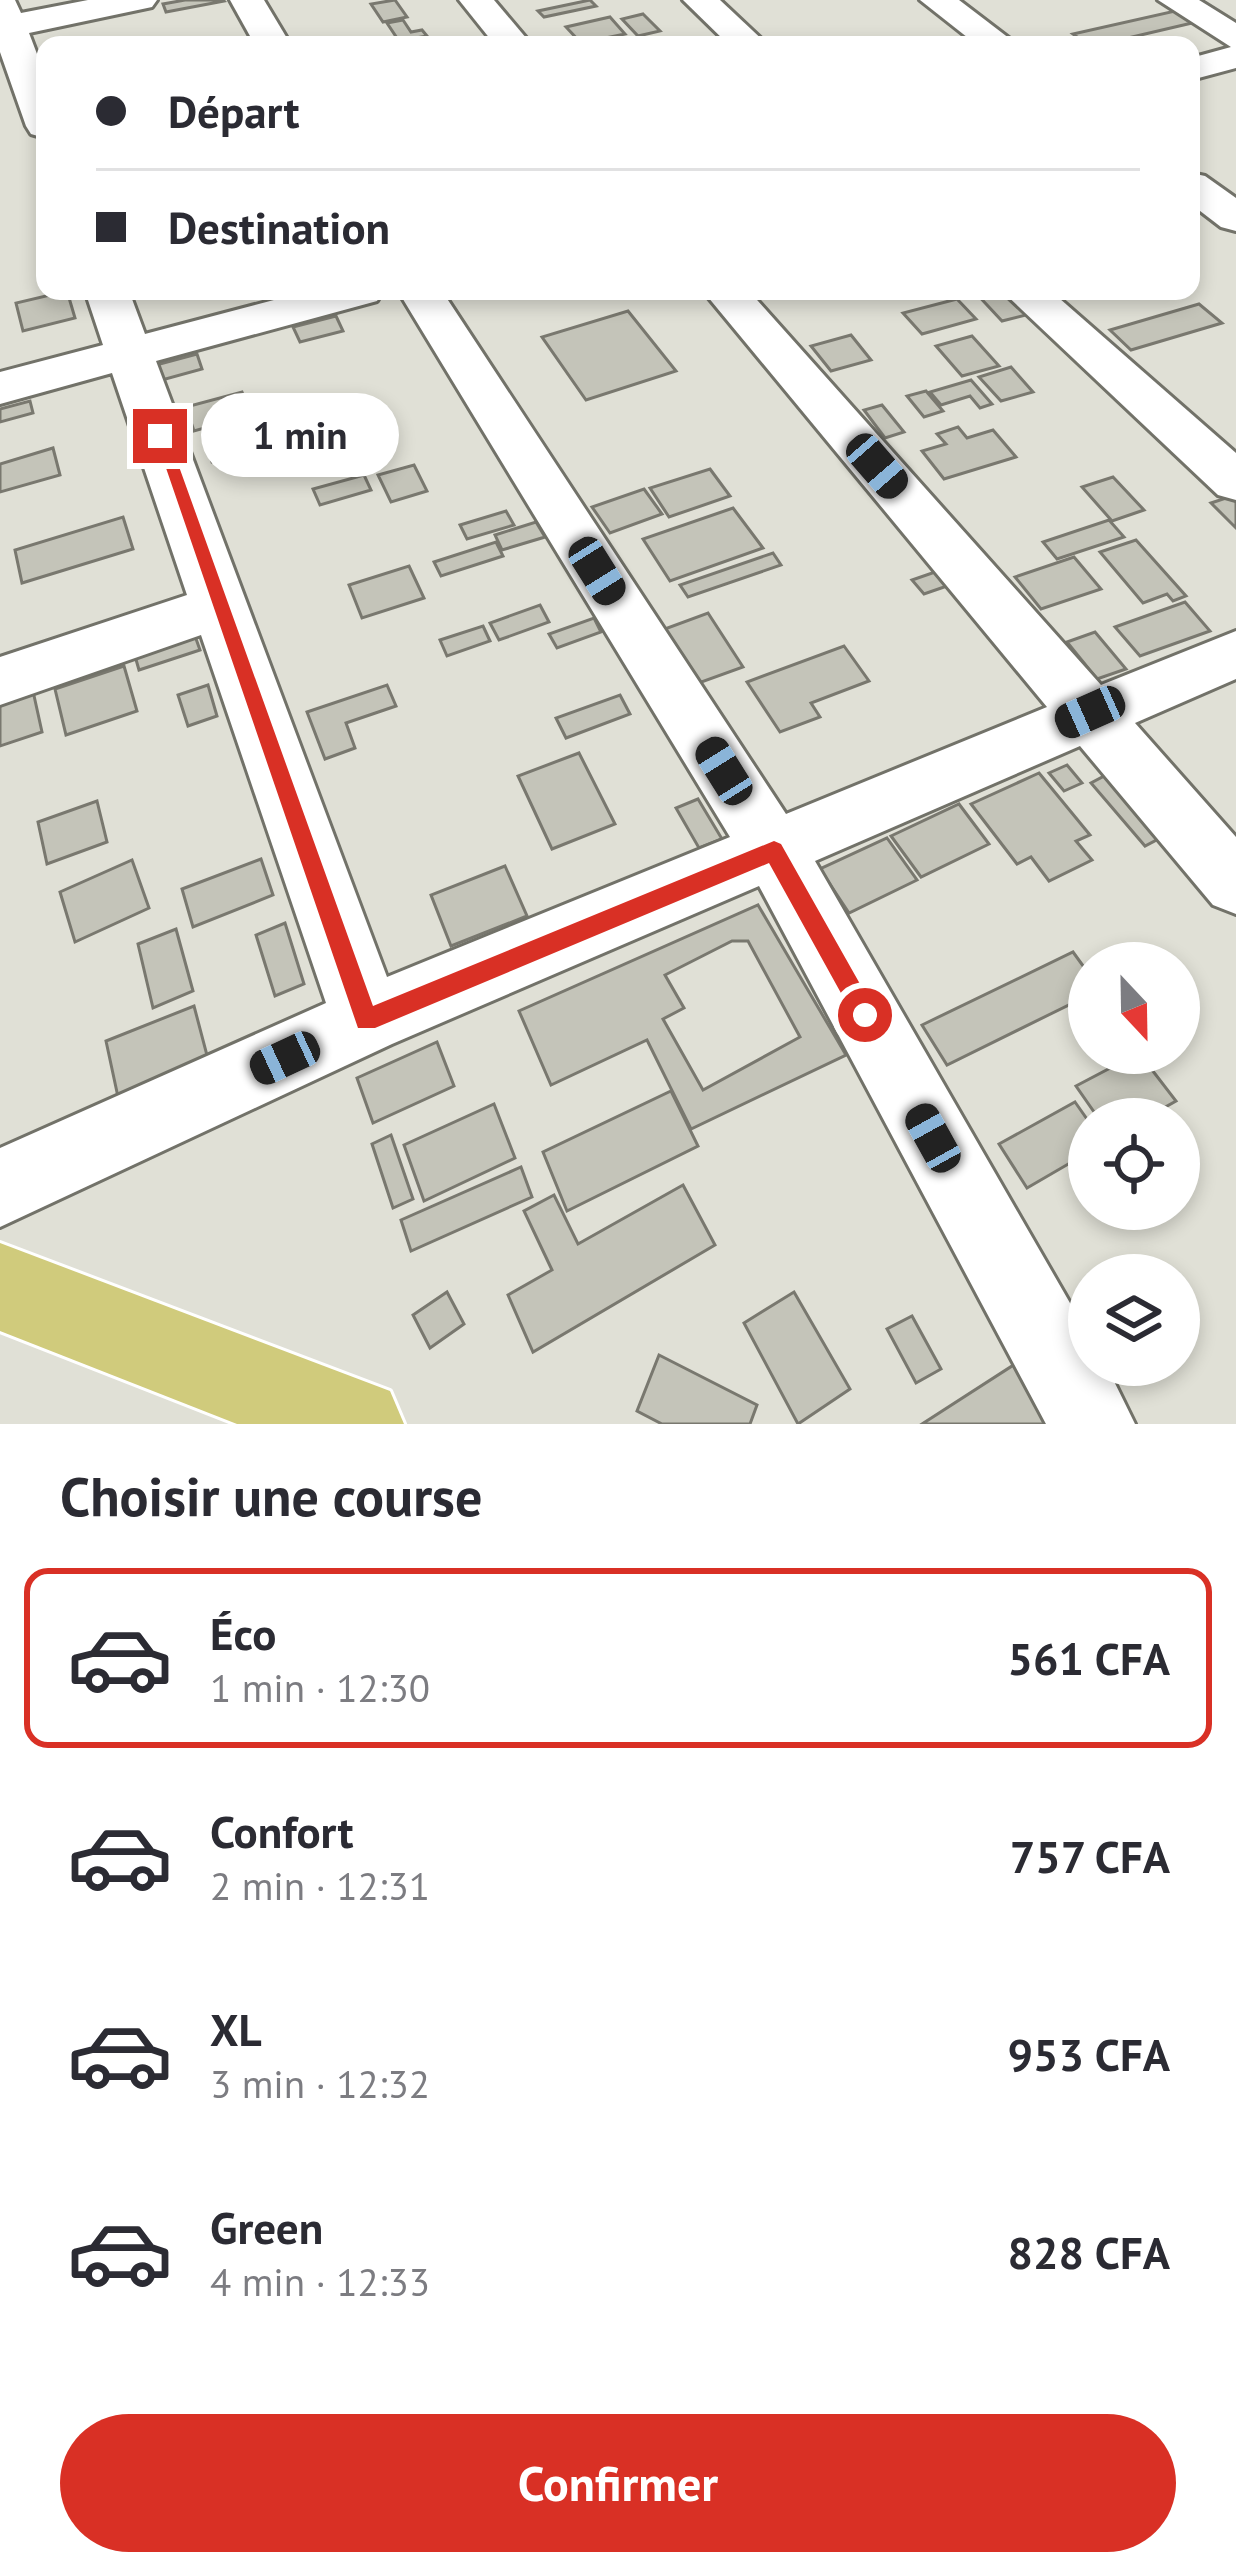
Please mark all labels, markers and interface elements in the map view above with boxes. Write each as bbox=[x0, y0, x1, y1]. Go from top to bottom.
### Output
text: Départ bbox=[168, 82, 299, 140]
text: Destination bbox=[168, 198, 390, 256]
callout: 1 min bbox=[202, 394, 400, 478]
route end bbox=[133, 409, 187, 463]
text: 1 min bbox=[252, 409, 348, 460]
car bbox=[840, 427, 914, 505]
car bbox=[563, 531, 631, 611]
car bbox=[1050, 681, 1130, 743]
car bbox=[690, 731, 758, 811]
north arrow bbox=[1068, 942, 1200, 1074]
map controls bbox=[1068, 942, 1200, 1386]
route start bbox=[838, 988, 892, 1042]
car bbox=[245, 1026, 325, 1090]
car bbox=[900, 1098, 966, 1178]
button: locate bbox=[1068, 1098, 1200, 1230]
button: layers bbox=[1068, 1254, 1200, 1386]
text: Choisir une course bbox=[60, 1461, 482, 1531]
icon: car bbox=[66, 1604, 174, 1712]
text: Éco bbox=[210, 1604, 276, 1662]
text: 561 CFA bbox=[1007, 1629, 1170, 1687]
text: 1 min · 12:30 bbox=[210, 1662, 430, 1713]
icon: car bbox=[66, 1802, 174, 1910]
text: Confort bbox=[210, 1802, 353, 1860]
text: 757 CFA bbox=[1010, 1827, 1170, 1885]
text: 2 min · 12:31 bbox=[210, 1860, 430, 1911]
icon: car bbox=[66, 2000, 174, 2108]
text: XL bbox=[210, 2000, 262, 2058]
text: 953 CFA bbox=[1007, 2025, 1170, 2083]
text: 3 min · 12:32 bbox=[210, 2058, 430, 2109]
icon: car bbox=[66, 2198, 174, 2306]
text: Green bbox=[210, 2198, 323, 2256]
text: 828 CFA bbox=[1007, 2223, 1170, 2281]
text: 4 min · 12:33 bbox=[210, 2256, 430, 2307]
button: Confirmer bbox=[60, 2414, 1176, 2552]

